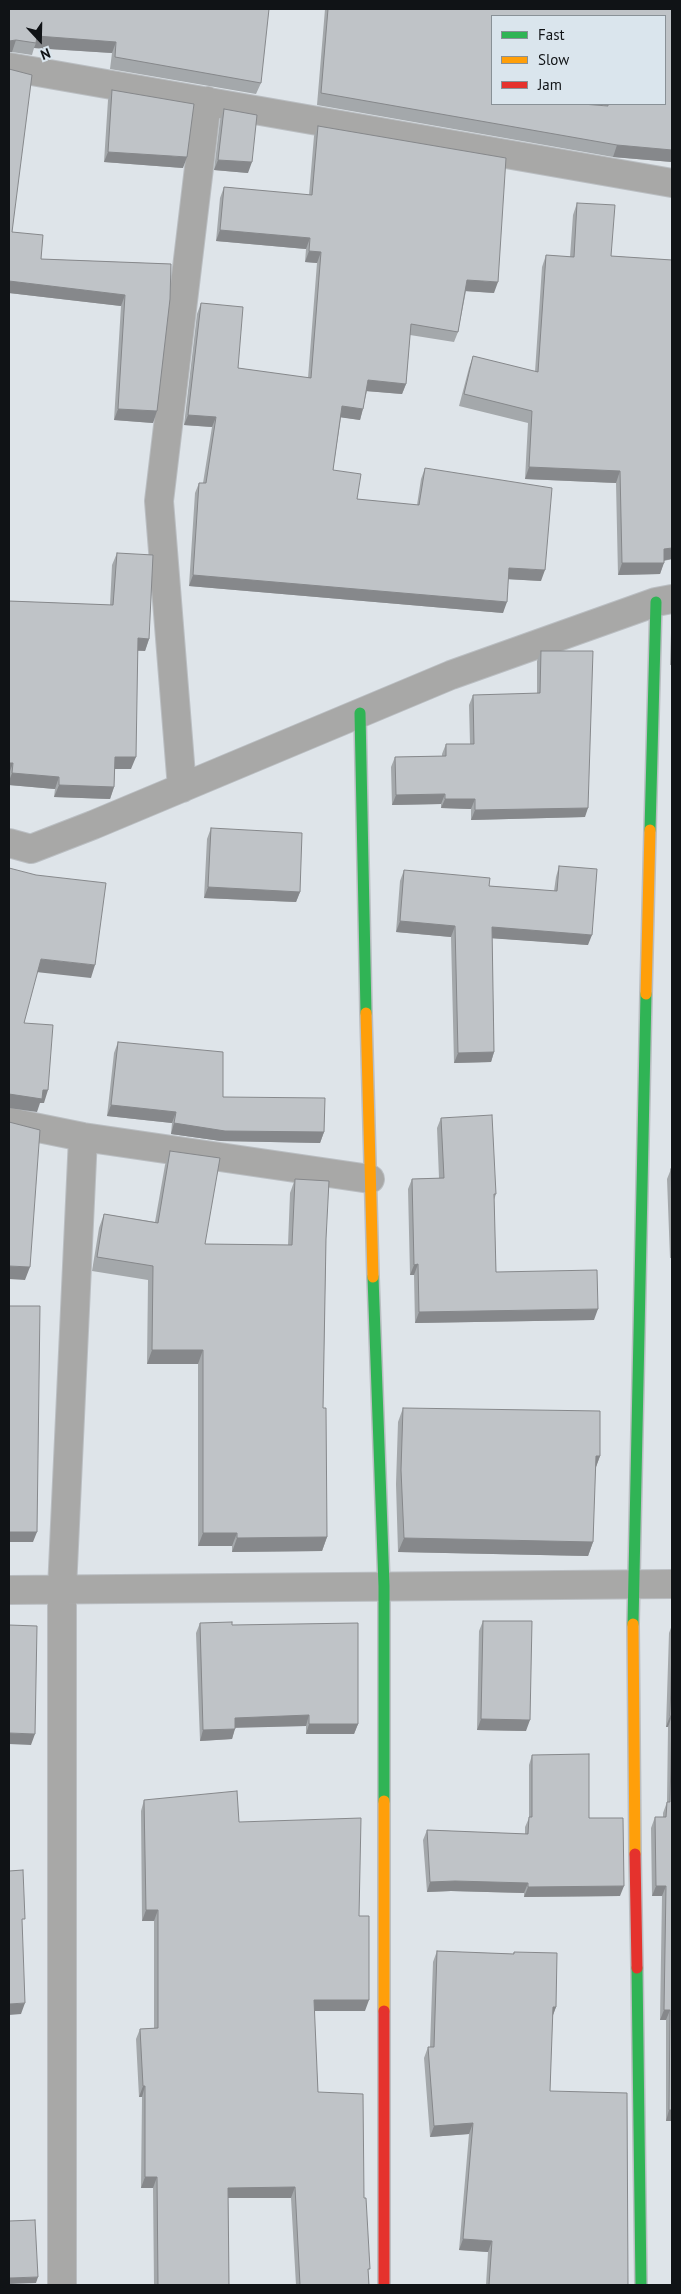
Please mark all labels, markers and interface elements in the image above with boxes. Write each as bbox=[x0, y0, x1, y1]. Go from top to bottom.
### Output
north arrow bbox=[15, 15, 65, 65]
legend bbox=[491, 15, 666, 105]
text: Fast bbox=[538, 25, 565, 44]
text: N bbox=[38, 44, 53, 64]
text: Slow bbox=[538, 50, 569, 69]
text: Jam bbox=[538, 75, 562, 94]

